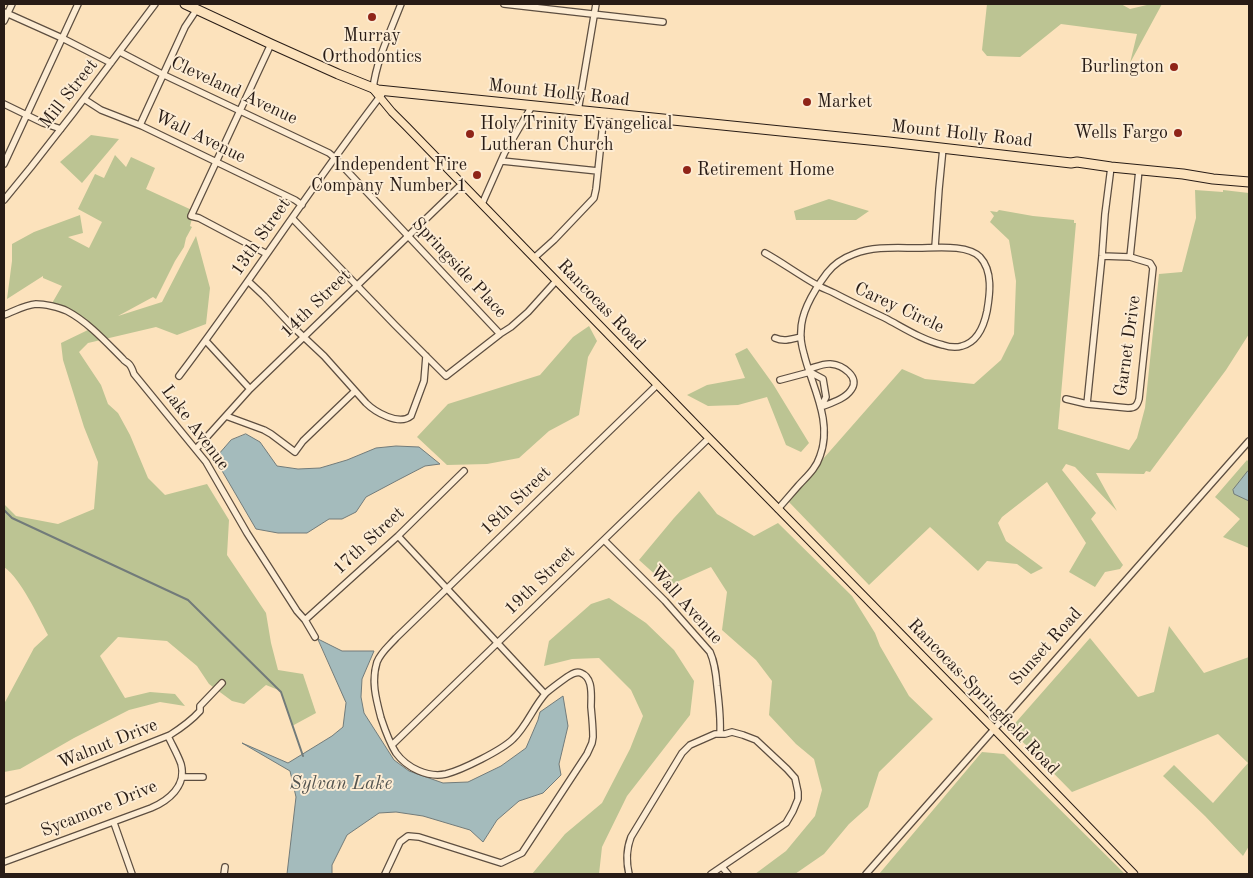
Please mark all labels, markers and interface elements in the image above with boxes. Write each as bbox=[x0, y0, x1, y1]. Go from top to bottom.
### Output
marker: Murray Orthodontics bbox=[366, 11, 378, 23]
place label: Murray Orthodontics bbox=[322, 25, 422, 68]
street label: Cleveland Avenue bbox=[167, 52, 301, 130]
street label: Mill Street bbox=[35, 55, 103, 133]
place label: Burlington bbox=[1080, 56, 1164, 78]
marker: Burlington bbox=[1168, 61, 1180, 73]
street label: Mount Holly Road bbox=[487, 75, 631, 111]
place label: Market bbox=[817, 91, 872, 113]
marker: Market bbox=[801, 96, 813, 108]
street label: Wall Avenue bbox=[151, 106, 249, 168]
place label: Holy Trinity Evangelical Lutheran Church bbox=[480, 113, 672, 156]
street label: Mount Holly Road bbox=[890, 116, 1034, 152]
place label: Wells Fargo bbox=[1074, 122, 1168, 144]
marker: Wells Fargo bbox=[1172, 127, 1184, 139]
marker: Holy Trinity Evangelical Lutheran Church bbox=[464, 128, 476, 140]
place label: Independent Fire Company Number 1 bbox=[311, 154, 467, 196]
place label: Retirement Home bbox=[697, 159, 834, 181]
marker: Retirement Home bbox=[681, 164, 693, 176]
marker: Independent Fire Company Number 1 bbox=[471, 169, 483, 181]
street label: 13th Street bbox=[226, 194, 296, 280]
street label: Springside Place bbox=[407, 213, 511, 323]
street label: Rancocas Road bbox=[552, 255, 650, 355]
street label: 14th Street bbox=[276, 265, 356, 343]
street label: Carey Circle bbox=[851, 278, 947, 338]
street label: Garnet Drive bbox=[1110, 294, 1146, 398]
street label: Lake Avenue bbox=[156, 381, 234, 475]
street label: 18th Street bbox=[476, 462, 556, 540]
street label: 17th Street bbox=[329, 503, 409, 579]
street label: 19th Street bbox=[500, 542, 580, 620]
street label: Wall Avenue bbox=[645, 561, 727, 649]
street label: Sunset Road bbox=[1005, 603, 1087, 691]
street label: Rancocas-Springfield Road bbox=[903, 614, 1063, 780]
street label: Walnut Drive bbox=[55, 714, 161, 774]
water label: Sylvan Lake bbox=[290, 773, 392, 795]
street label: Sycamore Drive bbox=[38, 776, 160, 842]

